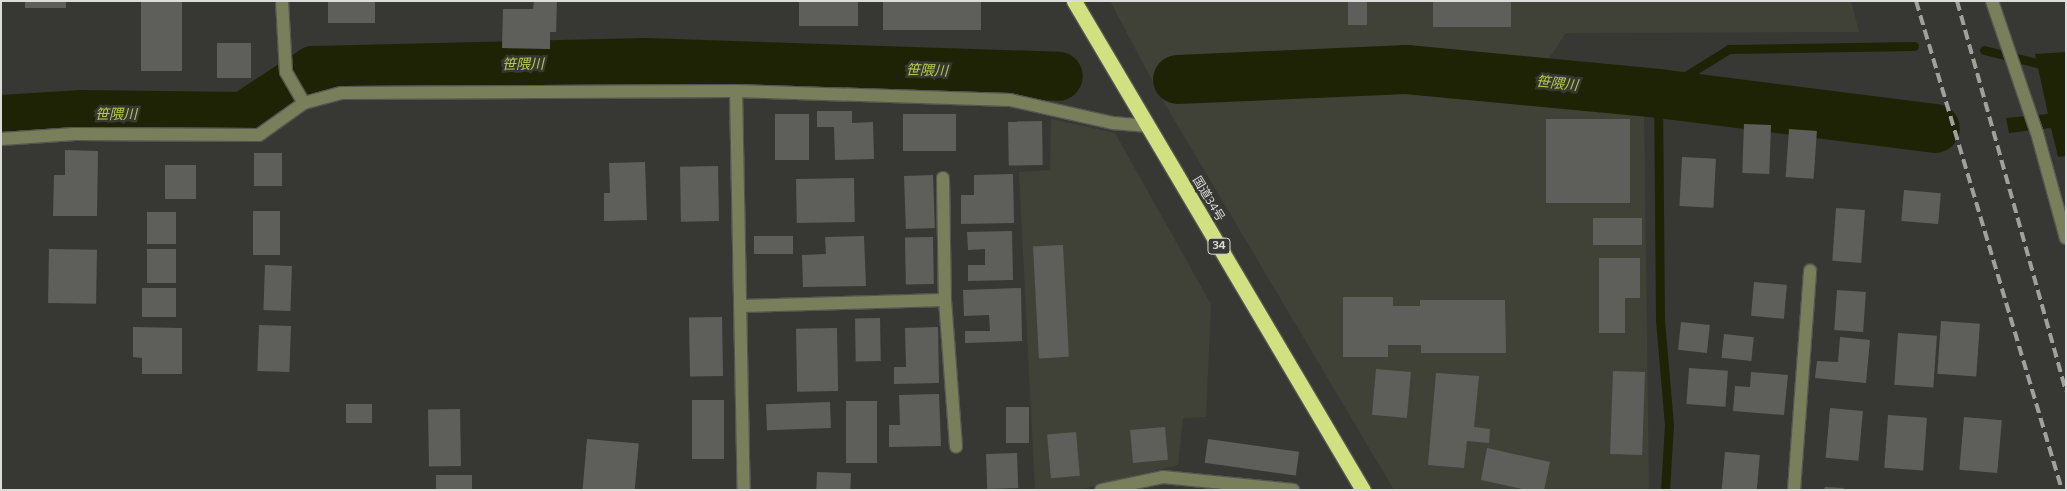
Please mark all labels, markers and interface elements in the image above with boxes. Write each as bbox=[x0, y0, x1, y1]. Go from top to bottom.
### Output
water label: 笹隈川 bbox=[502, 56, 544, 74]
water label: 笹隈川 bbox=[906, 62, 948, 80]
water label: 笹隈川 bbox=[1535, 73, 1579, 95]
water label: 笹隈川 bbox=[95, 107, 137, 123]
street label: 国道34号 bbox=[1189, 174, 1227, 224]
road number: 34 bbox=[1206, 238, 1232, 255]

